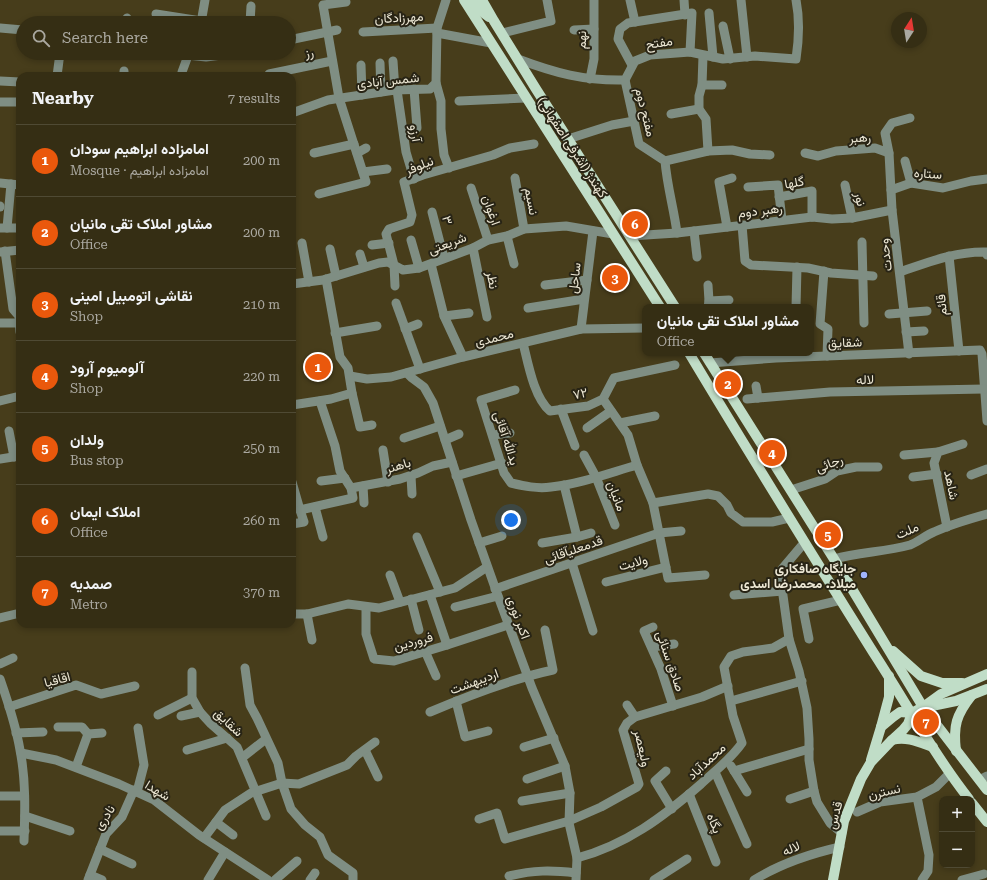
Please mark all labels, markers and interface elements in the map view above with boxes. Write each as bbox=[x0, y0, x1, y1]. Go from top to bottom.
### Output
street label: مهرزادگان bbox=[374, 9, 424, 27]
north arrow bbox=[891, 12, 927, 48]
search box bbox=[16, 16, 296, 60]
icon: search bbox=[30, 27, 52, 49]
text: Search here bbox=[62, 29, 148, 47]
street label: نهم bbox=[574, 30, 590, 49]
street label: مفتح bbox=[645, 33, 674, 54]
street label: رز bbox=[302, 44, 315, 62]
street label: شمس آبادی bbox=[356, 70, 420, 92]
street label: مفتح دوم bbox=[630, 86, 659, 139]
text: Nearby bbox=[32, 88, 94, 108]
text: 7 results bbox=[228, 91, 280, 106]
street label: کهندژ (اشرفی اصفهانی) bbox=[534, 94, 611, 201]
street label: آرزو bbox=[406, 123, 424, 144]
street label: رهبر bbox=[848, 130, 871, 146]
text: امامزاده ابراهیم سودان bbox=[70, 140, 209, 158]
text: 1 bbox=[41, 153, 49, 168]
text: 200 m bbox=[243, 153, 280, 168]
street label: نیلوفر bbox=[402, 153, 436, 179]
text: Mosque · امامزاده ابراهیم bbox=[70, 163, 209, 178]
street label: ستاره bbox=[913, 165, 943, 183]
street label: گلها bbox=[783, 173, 806, 193]
street label: نسیم bbox=[521, 186, 542, 217]
street label: نور bbox=[850, 190, 869, 208]
street label: ارغوان bbox=[478, 193, 504, 228]
street label: رهبر دوم bbox=[737, 200, 783, 222]
pin: 6 bbox=[622, 209, 648, 239]
street label: ۳ bbox=[439, 214, 456, 226]
text: مشاور املاک تقی مانیان bbox=[70, 215, 213, 233]
text: 2 bbox=[41, 225, 49, 240]
text: 200 m bbox=[243, 225, 280, 240]
street label: شریعتی bbox=[426, 229, 469, 259]
text: Office bbox=[70, 237, 108, 252]
street label: وحدت bbox=[876, 237, 896, 272]
street label: ساحل bbox=[565, 262, 585, 295]
pin: 3 bbox=[602, 263, 628, 293]
street label: نظر bbox=[482, 269, 502, 291]
text: نقاشی اتومبیل امینی bbox=[70, 287, 193, 305]
street label: قائم bbox=[933, 293, 951, 316]
text: 3 bbox=[41, 297, 49, 312]
text: 210 m bbox=[243, 297, 280, 312]
popup bbox=[642, 304, 814, 356]
text: Shop bbox=[70, 309, 103, 324]
text: مشاور املاک تقی مانیان bbox=[657, 312, 799, 330]
street label: محمدی bbox=[473, 325, 515, 350]
text: Office bbox=[657, 334, 695, 349]
street label: شقایق bbox=[828, 334, 862, 352]
pin: 1 bbox=[305, 352, 331, 382]
text: آلومیوم آرود bbox=[70, 359, 144, 377]
text: 4 bbox=[41, 369, 49, 384]
text: 220 m bbox=[243, 369, 280, 384]
pin: 2 bbox=[715, 369, 741, 399]
street label: لاله bbox=[856, 372, 874, 387]
text: Shop bbox=[70, 381, 103, 396]
street label: ۷۲ bbox=[571, 385, 589, 402]
street label: یدالله آقائی bbox=[490, 409, 522, 467]
text: ولدان bbox=[70, 431, 104, 449]
pin: 4 bbox=[759, 438, 785, 468]
text: 5 bbox=[41, 441, 49, 456]
text: 250 m bbox=[243, 441, 280, 456]
street label: رجائی bbox=[813, 451, 845, 476]
text: Bus stop bbox=[70, 453, 124, 468]
street label: باهنر bbox=[383, 455, 413, 478]
street label: شاهد bbox=[941, 469, 962, 501]
street label: مانیان bbox=[603, 479, 629, 514]
text: املاک ایمان bbox=[70, 503, 140, 521]
your location bbox=[501, 510, 521, 530]
text: 6 bbox=[41, 513, 49, 528]
text: 260 m bbox=[243, 513, 280, 528]
street label: ملت bbox=[894, 519, 921, 542]
pin: 5 bbox=[815, 520, 841, 550]
text: Office bbox=[70, 525, 108, 540]
street label: قدمعلیآقائی bbox=[542, 532, 605, 567]
street label: ولایت bbox=[617, 552, 650, 574]
place label: جایگاه صافکاری میلاد. محمدرضا اسدی bbox=[740, 561, 856, 592]
marker: جایگاه صافکاری میلاد. محمدرضا اسدی bbox=[859, 570, 869, 580]
text: صمدیه bbox=[70, 575, 112, 593]
text: 7 bbox=[41, 585, 49, 600]
text: 370 m bbox=[243, 585, 280, 600]
street label: اکبر نوری bbox=[503, 594, 533, 641]
text: Metro bbox=[70, 597, 107, 612]
street label: فروردین bbox=[392, 629, 435, 655]
street label: صادق سنائی bbox=[652, 629, 688, 694]
street label: اردیبهشت bbox=[448, 666, 501, 698]
street label: اقاقیا bbox=[42, 669, 72, 690]
street label: شقایق bbox=[210, 705, 246, 740]
pin: 7 bbox=[913, 707, 939, 737]
street label: ولیعصر bbox=[630, 727, 654, 769]
street label: محمدآباد bbox=[684, 740, 729, 783]
street label: شهدا bbox=[142, 777, 173, 805]
street label: نسترن bbox=[866, 780, 902, 803]
map controls bbox=[939, 796, 975, 868]
button: + bbox=[939, 796, 975, 832]
street label: قدس bbox=[824, 800, 846, 831]
street label: نادری bbox=[91, 802, 119, 833]
street label: پگاه bbox=[702, 811, 725, 836]
button: − bbox=[939, 832, 975, 868]
street label: لاله bbox=[780, 838, 802, 859]

